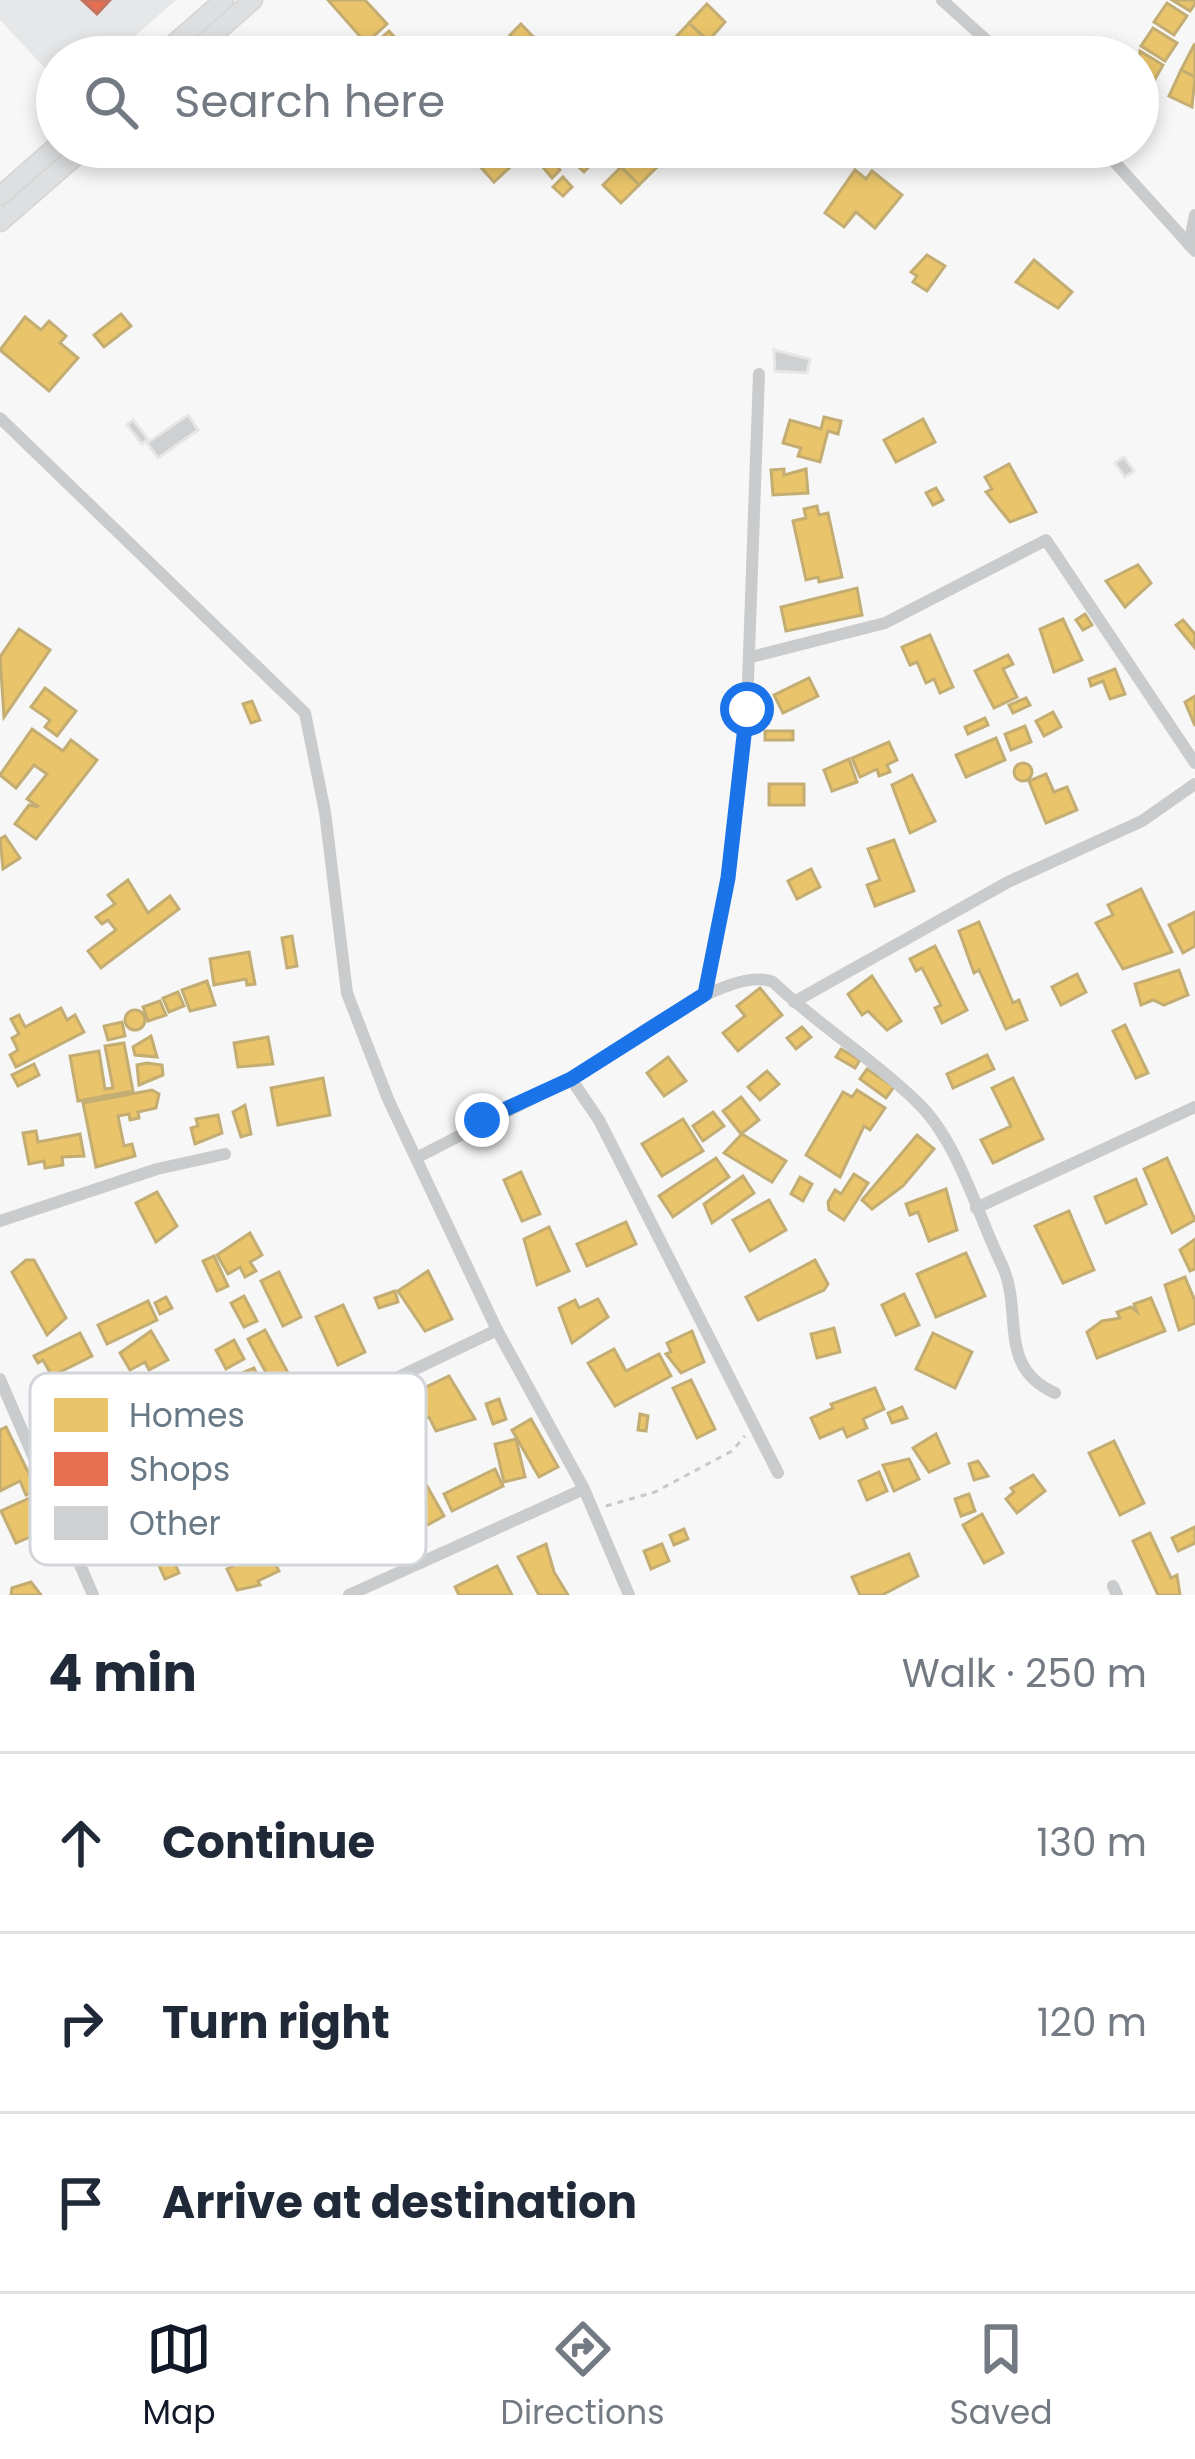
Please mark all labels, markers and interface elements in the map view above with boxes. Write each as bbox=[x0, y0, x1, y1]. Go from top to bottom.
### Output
search box bbox=[36, 36, 1159, 168]
icon: search bbox=[78, 69, 144, 135]
text: Search here bbox=[174, 70, 445, 133]
route start bbox=[720, 682, 774, 736]
route end bbox=[455, 1093, 509, 1147]
legend bbox=[30, 1373, 426, 1565]
text: Homes bbox=[129, 1392, 245, 1439]
text: Shops bbox=[129, 1446, 230, 1493]
text: Other bbox=[129, 1500, 221, 1547]
text: 4 min bbox=[48, 1637, 197, 1709]
text: Walk · 250 m bbox=[902, 1646, 1147, 1701]
icon: ahead bbox=[48, 1810, 114, 1876]
text: Continue bbox=[162, 1811, 375, 1874]
text: 130 m bbox=[1036, 1815, 1147, 1870]
icon: right bbox=[48, 1990, 114, 2056]
text: Turn right bbox=[162, 1991, 390, 2054]
text: 120 m bbox=[1037, 1995, 1147, 2050]
icon: arrive bbox=[48, 2170, 114, 2236]
text: Arrive at destination bbox=[162, 2171, 637, 2234]
tab: Map bbox=[143, 2316, 216, 2438]
tab: Directions bbox=[501, 2316, 664, 2438]
tab: Saved bbox=[950, 2316, 1052, 2438]

